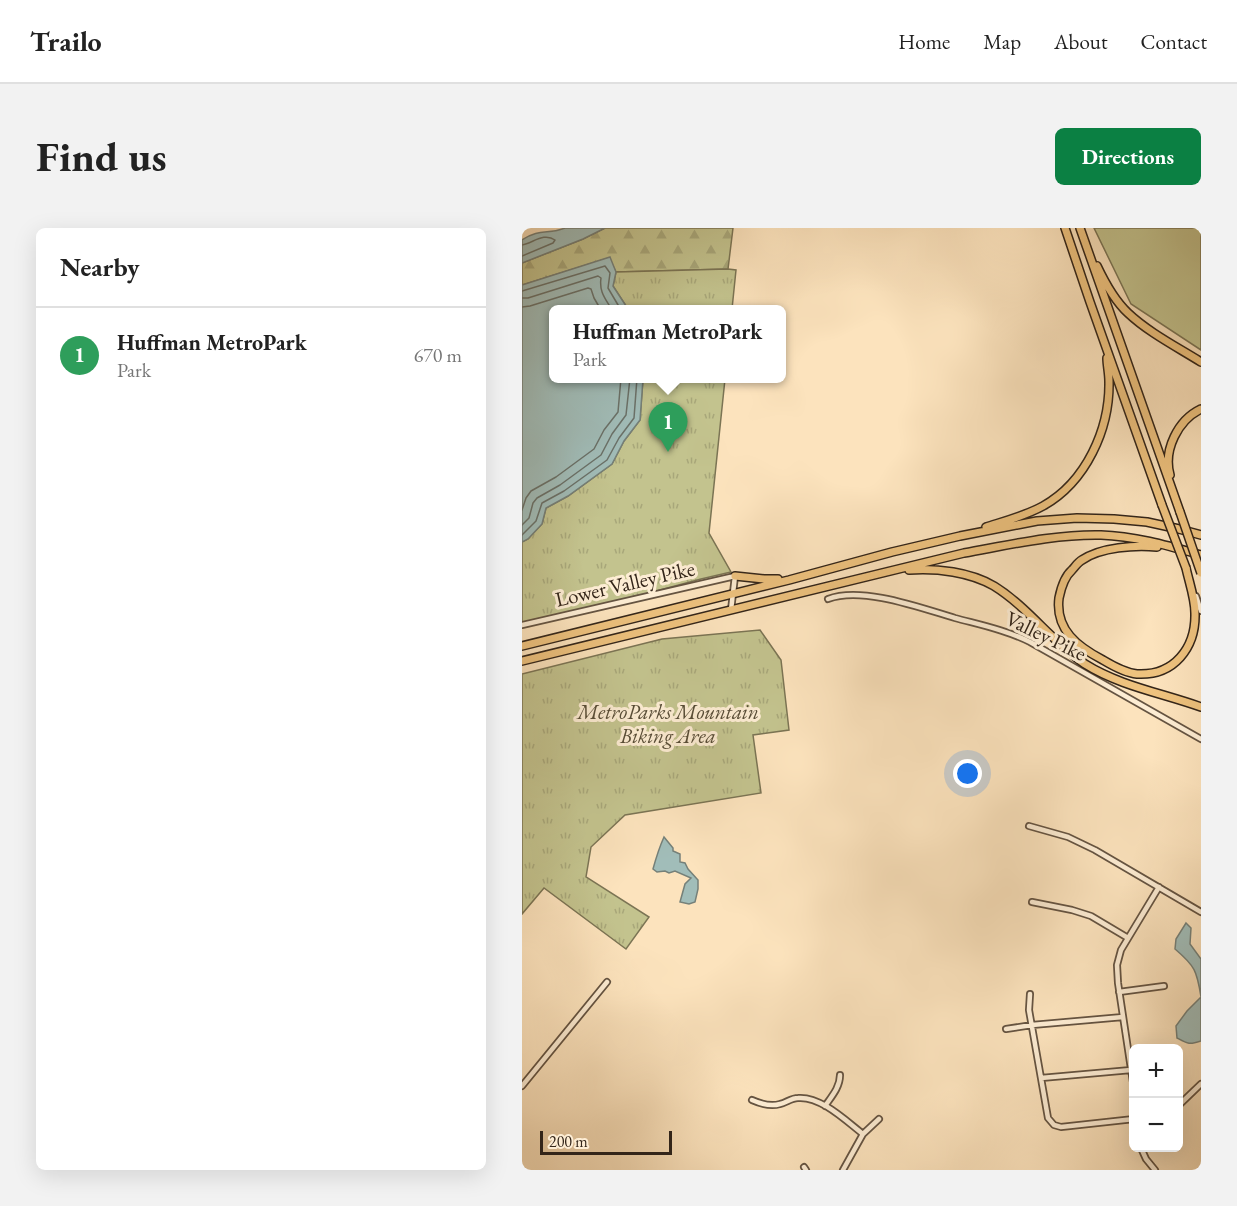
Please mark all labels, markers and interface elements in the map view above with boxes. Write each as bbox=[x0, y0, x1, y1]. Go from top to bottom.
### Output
text: Trailo bbox=[30, 23, 102, 59]
text: Home bbox=[898, 28, 950, 55]
text: Map bbox=[983, 28, 1021, 55]
text: About bbox=[1054, 28, 1107, 55]
text: Contact bbox=[1140, 28, 1207, 55]
button: Directions bbox=[1055, 128, 1201, 185]
text: Find us bbox=[36, 129, 167, 184]
text: Nearby bbox=[60, 250, 140, 284]
popup bbox=[549, 305, 786, 383]
text: Huffman MetroPark bbox=[573, 317, 762, 346]
text: Huffman MetroPark bbox=[117, 328, 307, 357]
text: 1 bbox=[74, 342, 85, 368]
text: 670 m bbox=[414, 342, 462, 368]
text: Park bbox=[573, 346, 607, 372]
text: Park bbox=[117, 357, 151, 383]
pin: 1 bbox=[648, 402, 688, 452]
street label: Lower Valley Pike bbox=[552, 554, 697, 613]
street label: Valley Pike bbox=[1001, 604, 1091, 667]
park label: MetroParks Mountain Biking Area bbox=[575, 698, 759, 749]
your location bbox=[953, 759, 982, 788]
map controls bbox=[1129, 1044, 1183, 1152]
button: + bbox=[1129, 1044, 1183, 1098]
button: − bbox=[1129, 1098, 1183, 1152]
scale bar bbox=[540, 1128, 672, 1156]
text: 200 m bbox=[549, 1131, 588, 1152]

